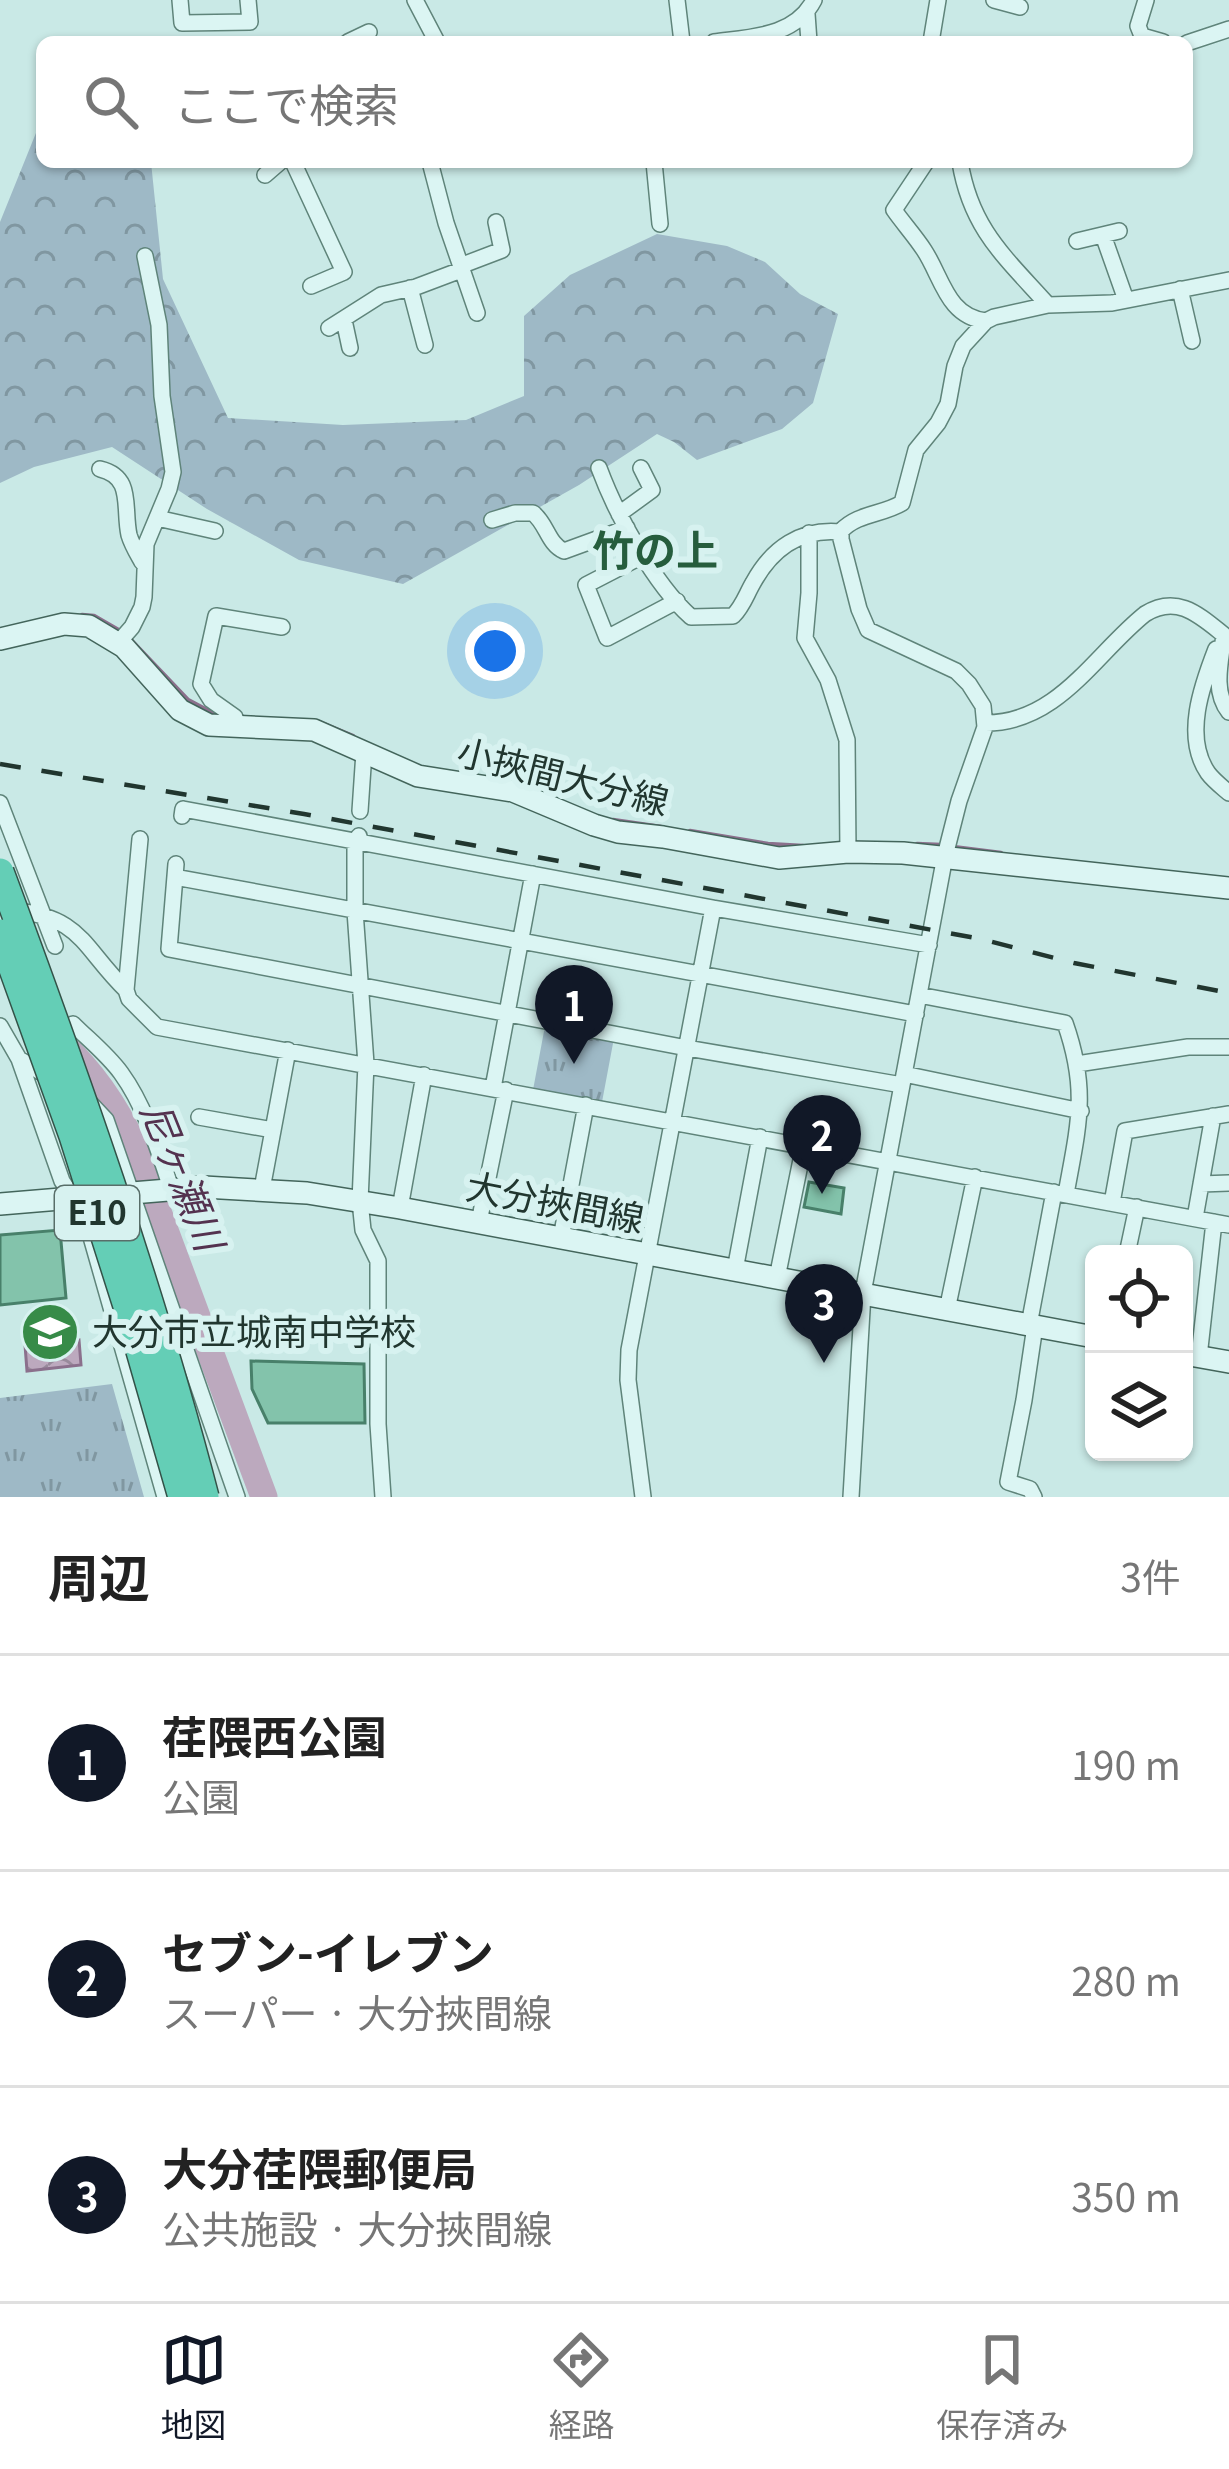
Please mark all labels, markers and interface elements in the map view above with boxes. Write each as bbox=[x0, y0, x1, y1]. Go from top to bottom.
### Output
search box bbox=[36, 36, 1193, 168]
icon: search bbox=[78, 69, 144, 135]
text: ここで検索 bbox=[174, 70, 399, 135]
district label: 竹の上 bbox=[592, 517, 718, 578]
your location bbox=[465, 621, 525, 681]
street label: 小挾間大分線 bbox=[453, 723, 675, 825]
pin: 1 bbox=[535, 965, 613, 1064]
water label: 尼ヶ瀬川 bbox=[130, 1092, 241, 1261]
pin: 2 bbox=[783, 1095, 861, 1194]
street label: 大分挾間線 bbox=[462, 1157, 649, 1243]
road number: E10 bbox=[55, 1186, 139, 1240]
map controls bbox=[1085, 1245, 1193, 1461]
button: locate bbox=[1085, 1245, 1193, 1353]
pin: 3 bbox=[785, 1264, 863, 1363]
school or university icon: 大分市立城南中学校 bbox=[19, 1301, 81, 1363]
place label: 大分市立城南中学校 bbox=[92, 1303, 416, 1355]
button: layers bbox=[1085, 1353, 1193, 1461]
text: 周辺 bbox=[48, 1538, 150, 1612]
text: 3件 bbox=[1120, 1547, 1181, 1603]
text: 荏隈西公園 bbox=[162, 1702, 387, 1767]
text: 1 bbox=[75, 1735, 99, 1791]
text: 190 m bbox=[1071, 1735, 1181, 1791]
text: 公園 bbox=[162, 1767, 240, 1823]
text: セブン-イレブン bbox=[162, 1918, 494, 1983]
text: 2 bbox=[75, 1951, 99, 2007]
text: 280 m bbox=[1071, 1951, 1181, 2007]
text: スーパー · 大分挾間線 bbox=[162, 1983, 552, 2039]
text: 大分荏隈郵便局 bbox=[162, 2134, 477, 2199]
text: 3 bbox=[75, 2167, 99, 2223]
text: 350 m bbox=[1071, 2167, 1181, 2223]
text: 公共施設 · 大分挾間線 bbox=[162, 2199, 552, 2255]
tab: 地図 bbox=[161, 2327, 227, 2447]
tab: 経路 bbox=[548, 2327, 614, 2447]
tab: 保存済み bbox=[936, 2327, 1068, 2447]

